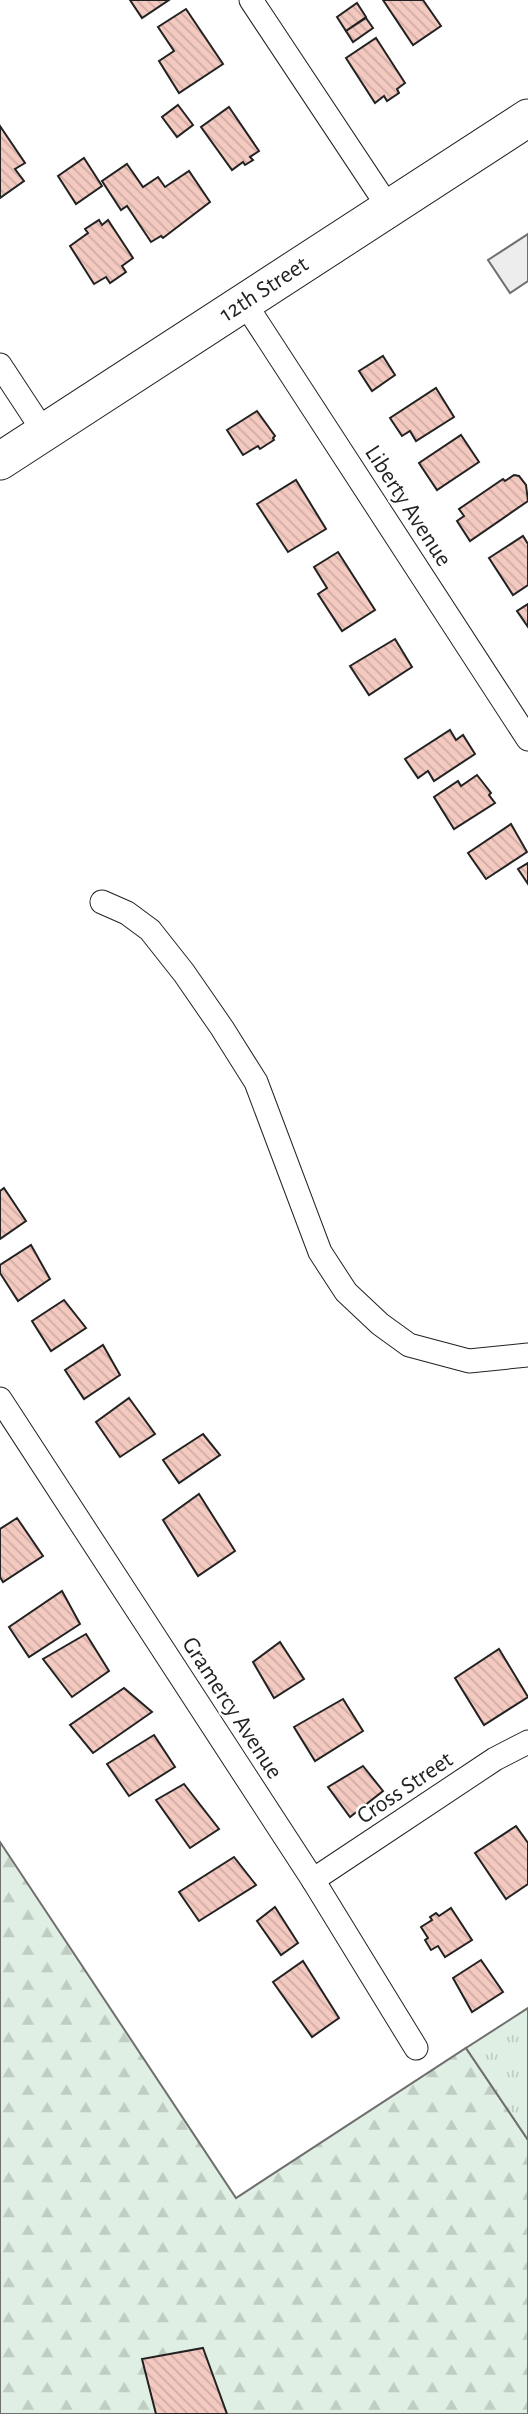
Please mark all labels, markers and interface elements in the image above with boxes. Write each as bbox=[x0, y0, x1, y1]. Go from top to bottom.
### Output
street label: 12th Street bbox=[216, 252, 313, 327]
street label: Liberty Avenue bbox=[360, 441, 456, 571]
street label: Gramercy Avenue bbox=[177, 1633, 287, 1783]
street label: Cross Street bbox=[353, 1747, 457, 1829]

